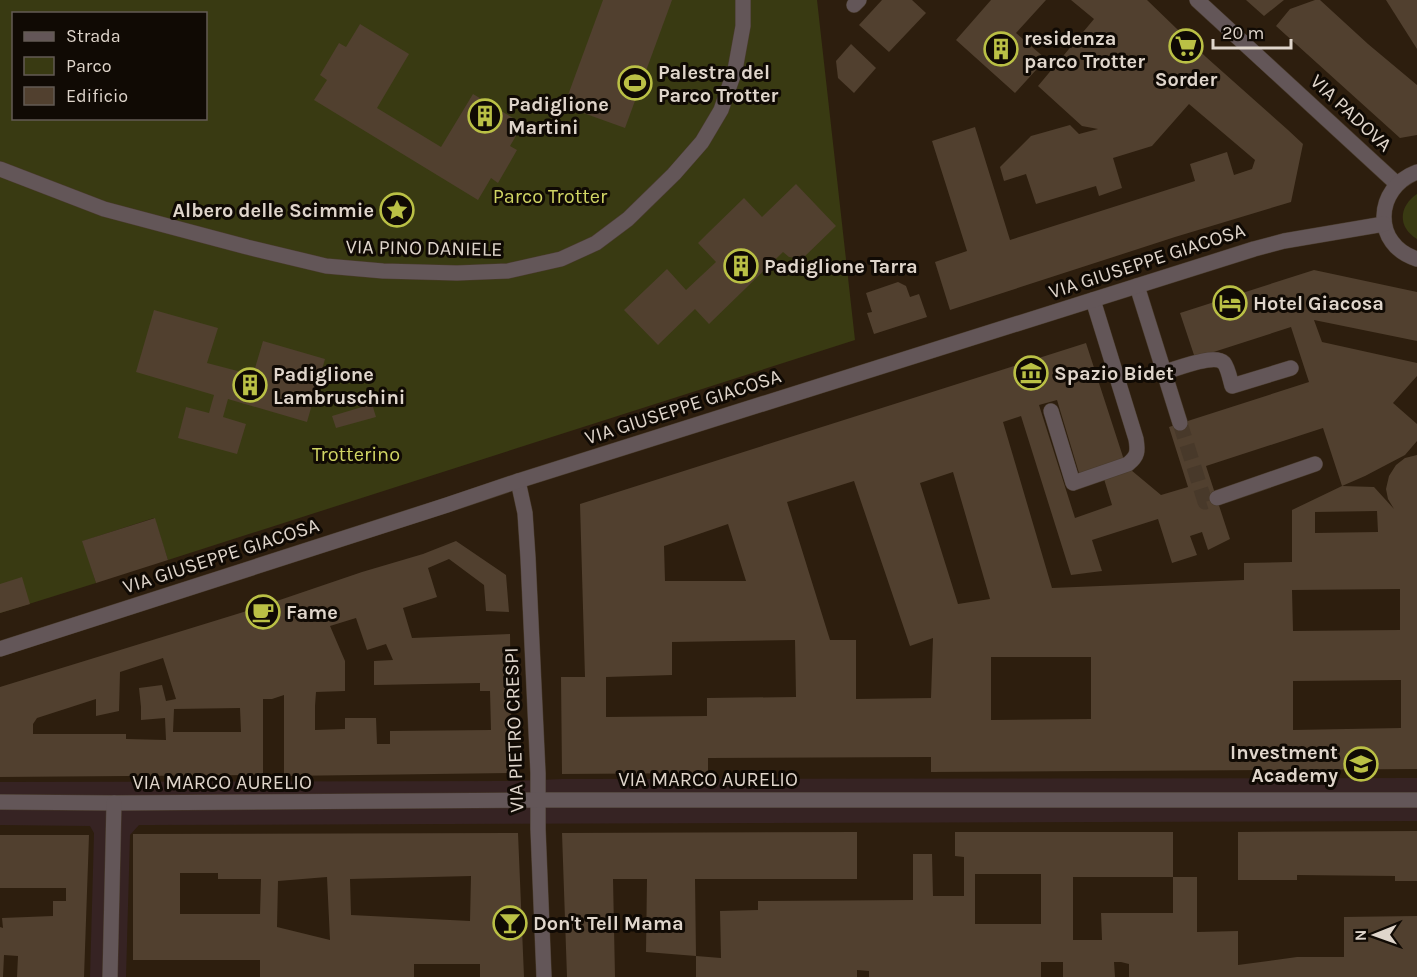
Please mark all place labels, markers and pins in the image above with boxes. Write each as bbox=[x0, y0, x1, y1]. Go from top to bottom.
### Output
place label: residenza parco Trotter bbox=[1024, 27, 1145, 73]
supermarket icon: Sorder bbox=[1168, 28, 1204, 64]
building icon: residenza parco Trotter bbox=[983, 31, 1019, 67]
place label: Palestra del Parco Trotter bbox=[658, 61, 779, 107]
sports icon: Palestra del Parco Trotter bbox=[617, 65, 653, 101]
place label: Sorder bbox=[1155, 68, 1217, 91]
place label: Padiglione Martini bbox=[508, 93, 609, 139]
building icon: Padiglione Martini bbox=[467, 98, 503, 134]
place icon: Albero delle Scimmie bbox=[379, 192, 415, 228]
place label: Albero delle Scimmie bbox=[173, 199, 374, 222]
building icon: Padiglione Tarra bbox=[723, 248, 759, 284]
place label: Padiglione Tarra bbox=[764, 255, 918, 278]
hotel icon: Hotel Giacosa bbox=[1212, 285, 1248, 321]
place label: Hotel Giacosa bbox=[1253, 292, 1384, 315]
museum icon: Spazio Bidet bbox=[1013, 355, 1049, 391]
place label: Spazio Bidet bbox=[1054, 362, 1174, 385]
place label: Padiglione Lambruschini bbox=[273, 363, 405, 409]
building icon: Padiglione Lambruschini bbox=[232, 367, 268, 403]
cafe icon: Fame bbox=[245, 594, 281, 630]
place label: Fame bbox=[286, 601, 338, 624]
place label: Investment Academy bbox=[1230, 741, 1338, 787]
school or university icon: Investment Academy bbox=[1343, 746, 1379, 782]
bar icon: Don't Tell Mama bbox=[492, 905, 528, 941]
place label: Don't Tell Mama bbox=[533, 912, 684, 935]

